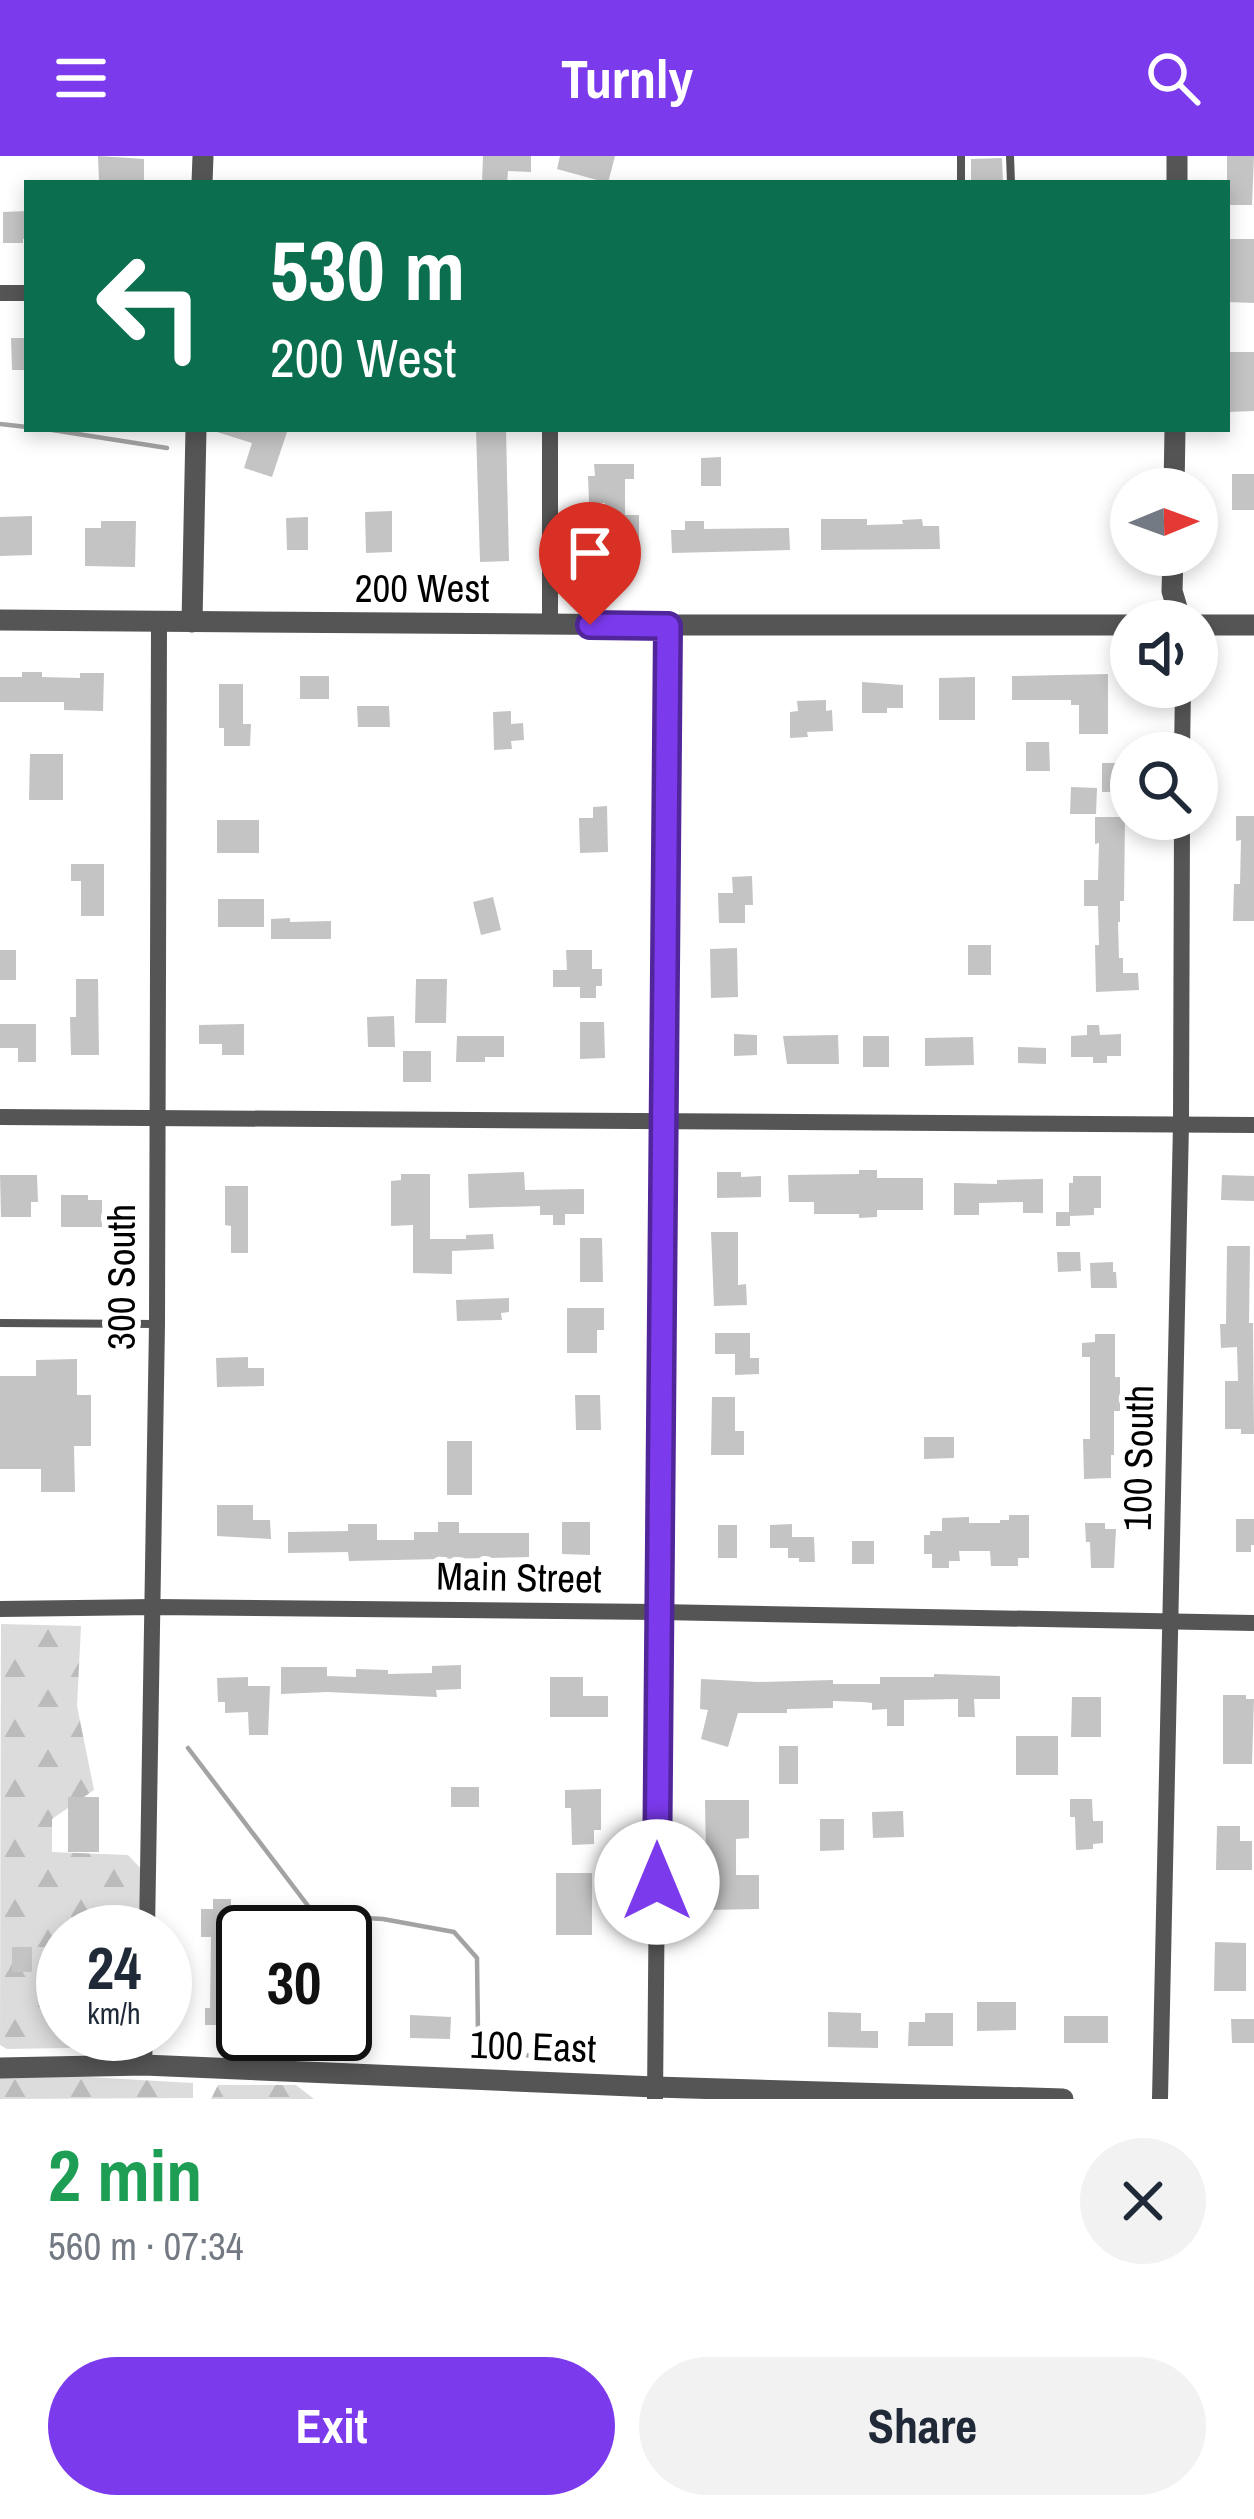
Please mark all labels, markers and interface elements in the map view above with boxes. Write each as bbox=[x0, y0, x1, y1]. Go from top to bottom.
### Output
text: Turnly bbox=[561, 42, 693, 115]
icon: menu bbox=[48, 45, 114, 111]
icon: search bbox=[1140, 45, 1206, 111]
text: 530 m bbox=[270, 213, 465, 326]
icon: left bbox=[72, 228, 228, 384]
text: 200 West bbox=[270, 321, 456, 394]
north arrow bbox=[1110, 468, 1218, 576]
map controls bbox=[1110, 468, 1218, 840]
pin bbox=[539, 502, 641, 625]
icon: arrive bbox=[557, 520, 623, 586]
street label: 200 West bbox=[355, 562, 489, 614]
button: sound bbox=[1110, 600, 1218, 708]
button: search bbox=[1110, 732, 1218, 840]
street label: 300 South bbox=[95, 1204, 147, 1350]
street label: 100 South bbox=[1111, 1385, 1165, 1531]
street label: Main Street bbox=[436, 1550, 602, 1604]
position arrow bbox=[594, 1819, 720, 1945]
speed limit sign: 30 bbox=[216, 1905, 372, 2061]
text: 24 bbox=[87, 1927, 141, 2008]
text: km/h bbox=[87, 1993, 141, 2033]
street label: 100 East bbox=[469, 2018, 597, 2074]
text: 2 min bbox=[48, 2126, 202, 2223]
button: close bbox=[1080, 2138, 1206, 2264]
text: 560 m · 07:34 bbox=[48, 2220, 244, 2272]
button: Exit bbox=[48, 2357, 615, 2495]
button: Share bbox=[639, 2357, 1206, 2495]

